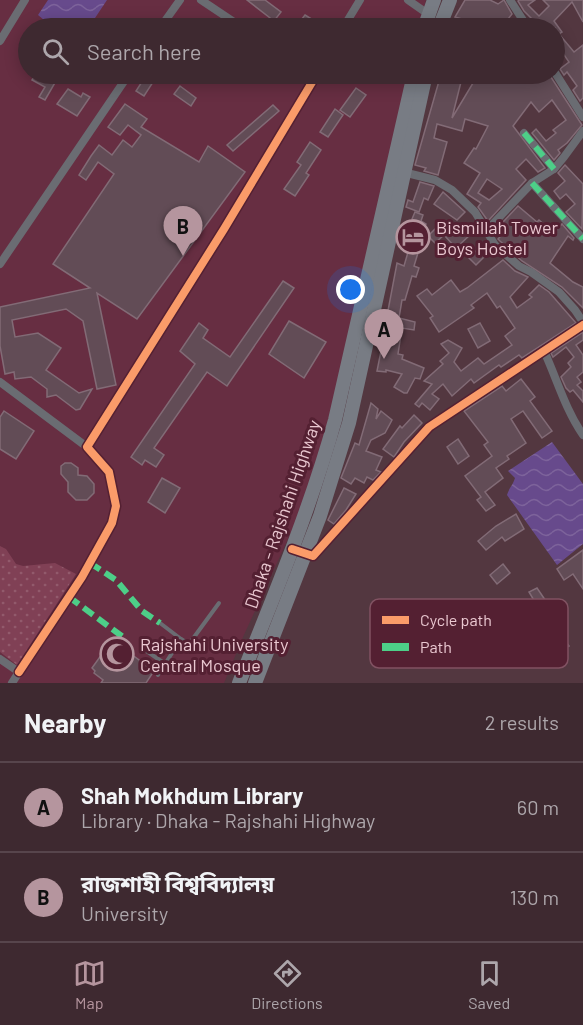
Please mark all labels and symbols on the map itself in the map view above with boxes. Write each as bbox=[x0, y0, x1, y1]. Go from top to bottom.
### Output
pin: B bbox=[164, 206, 202, 256]
place label: Bismillah Tower Boys Hostel bbox=[436, 216, 558, 259]
hotel icon: Bismillah Tower Boys Hostel bbox=[395, 219, 431, 255]
your location bbox=[336, 275, 365, 304]
pin: A bbox=[364, 310, 404, 359]
street label: Dhaka - Rajshahi Highway bbox=[239, 417, 325, 611]
legend bbox=[370, 599, 568, 668]
text: Cycle path bbox=[420, 610, 492, 629]
place label: Rajshahi University Central Mosque bbox=[140, 633, 288, 676]
mosque icon: Rajshahi University Central Mosque bbox=[99, 636, 135, 672]
text: Path bbox=[420, 637, 452, 656]

